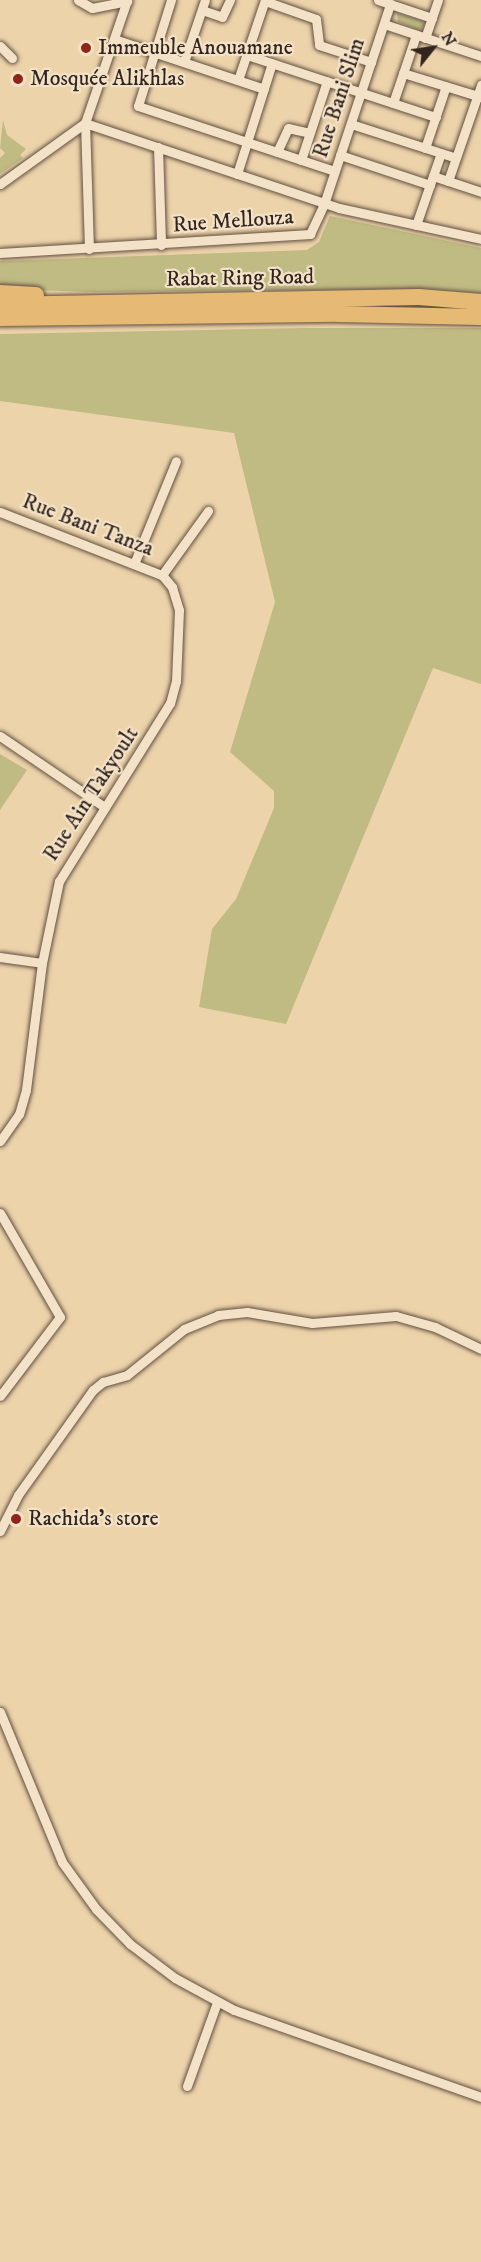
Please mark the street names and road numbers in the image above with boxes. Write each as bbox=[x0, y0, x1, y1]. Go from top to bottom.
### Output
street label: Rue Bani Slim bbox=[307, 35, 371, 161]
street label: Rue Mellouza bbox=[172, 204, 294, 238]
street label: Rabat Ring Road bbox=[166, 264, 314, 292]
street label: Rue Bani Tanza bbox=[19, 488, 157, 562]
street label: Rue Ain Takyoult bbox=[38, 722, 144, 866]

